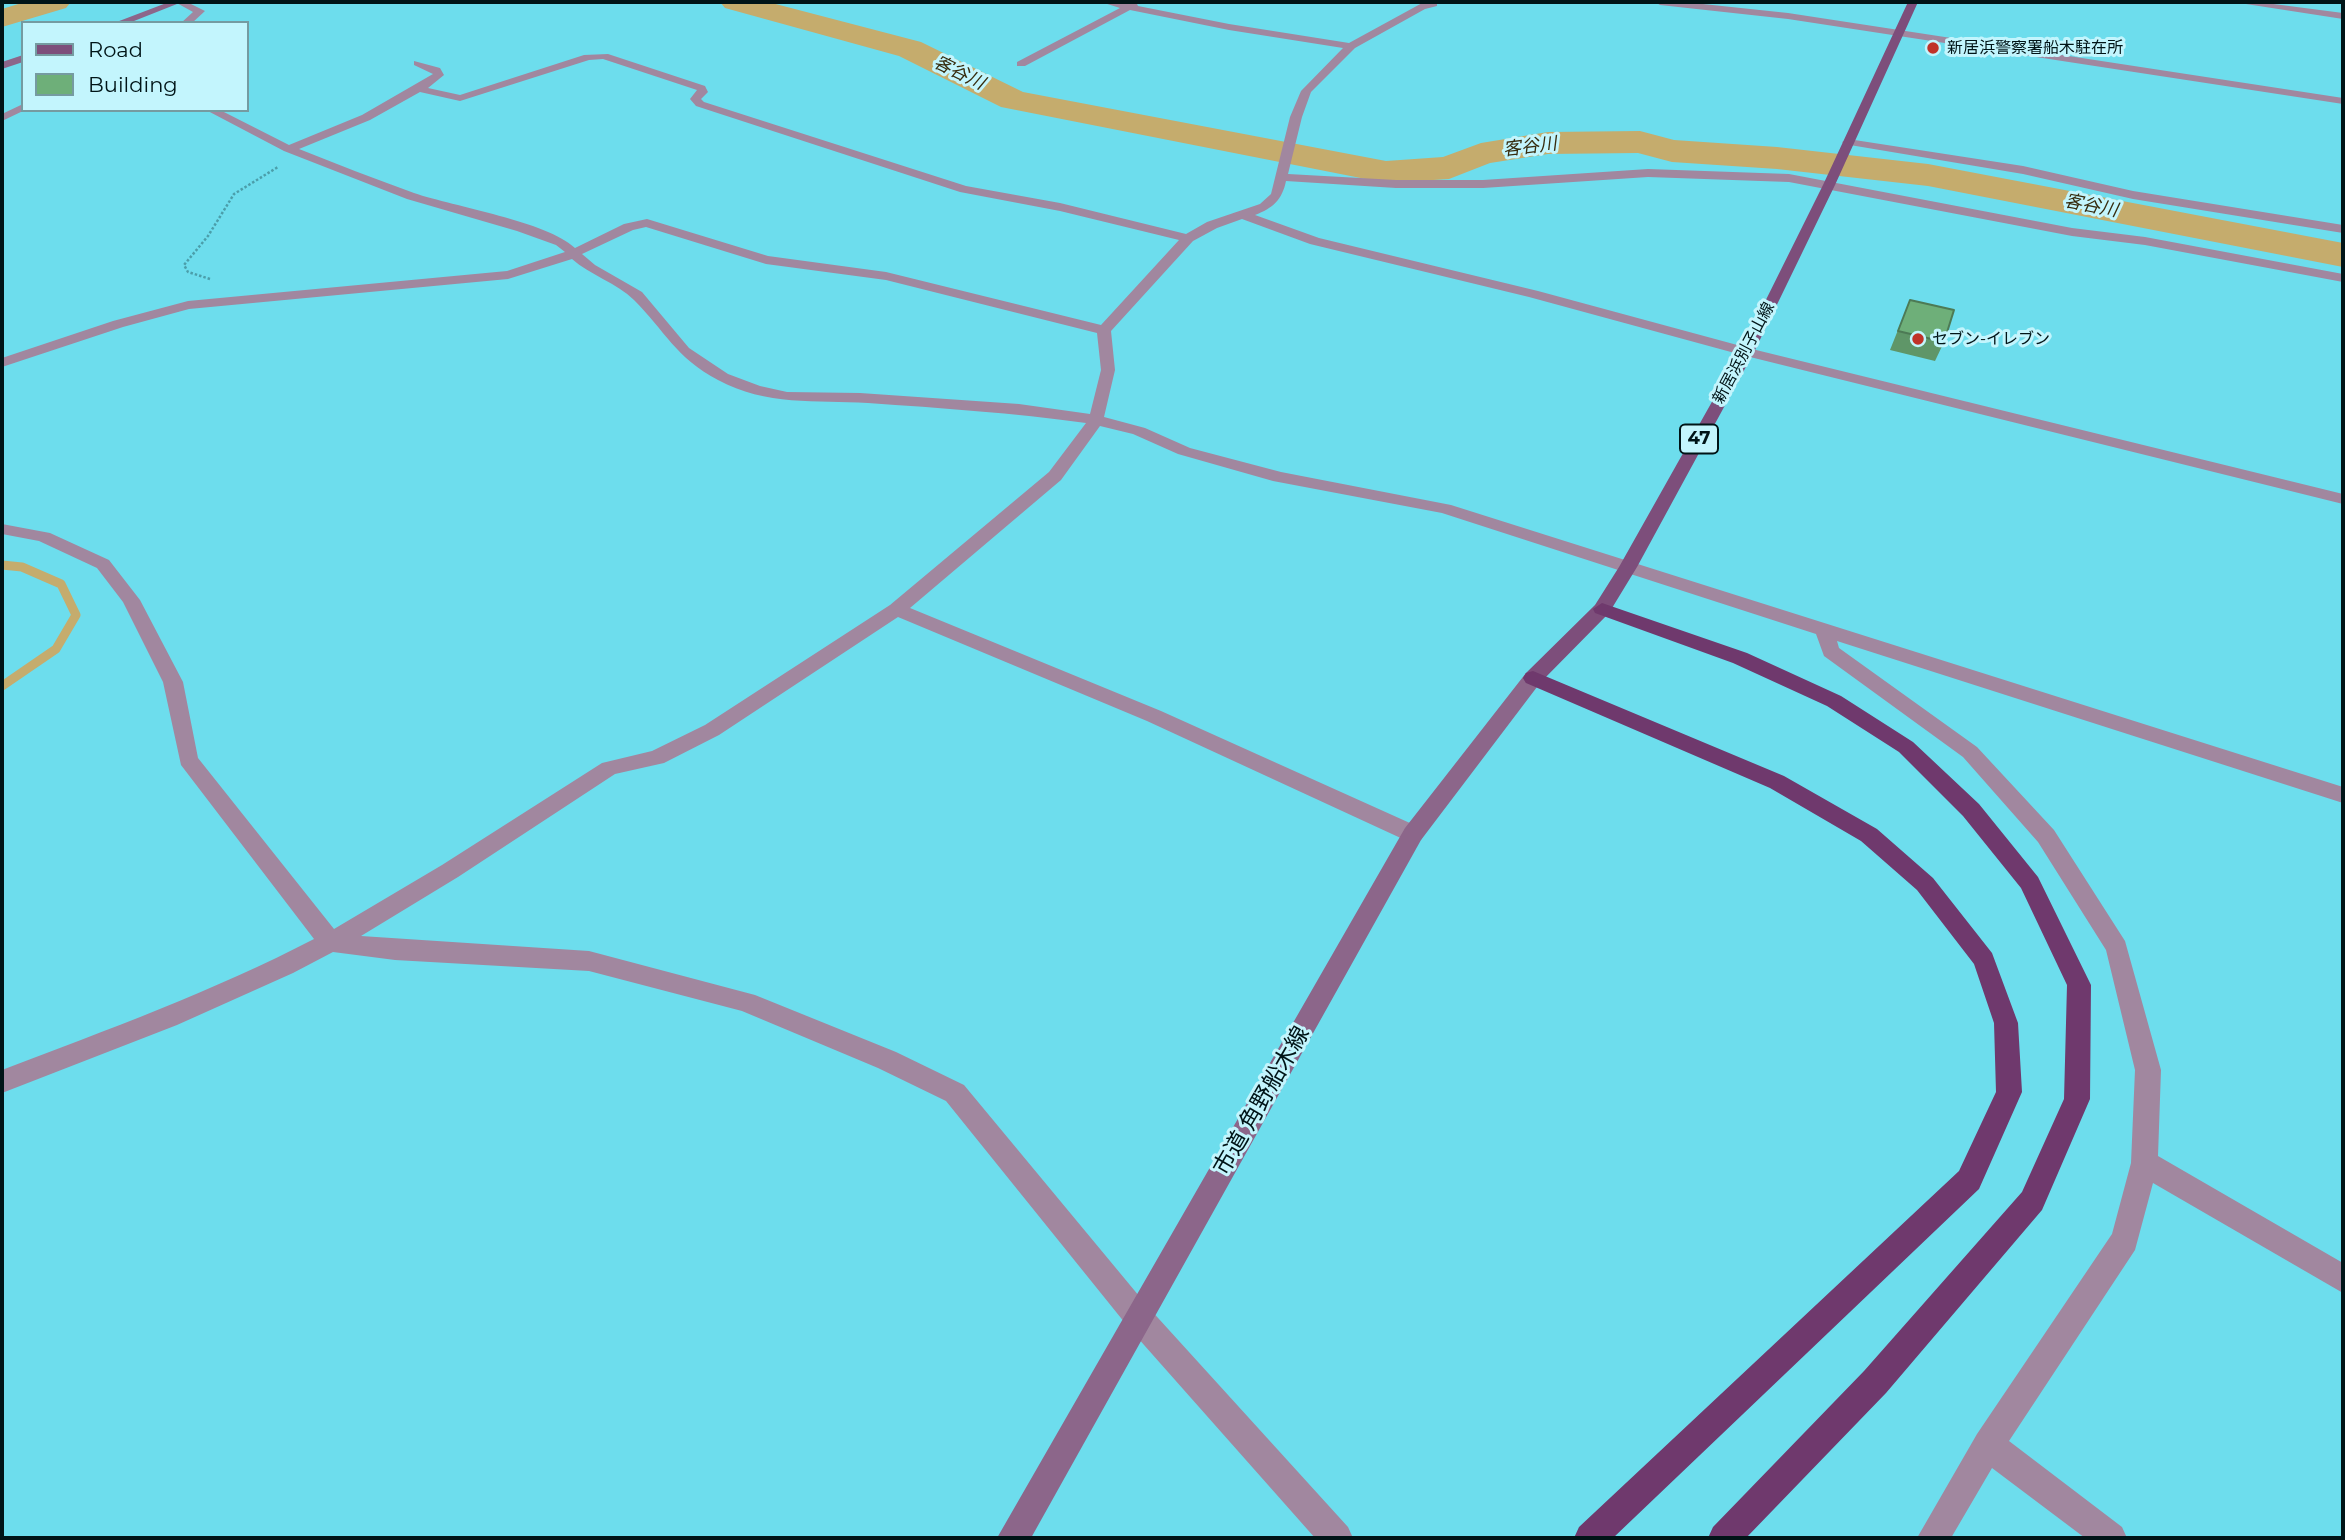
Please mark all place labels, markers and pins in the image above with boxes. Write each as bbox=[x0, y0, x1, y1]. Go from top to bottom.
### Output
place label: 新居浜警察署船木駐在所 bbox=[1947, 38, 2123, 58]
marker: 新居浜警察署船木駐在所 bbox=[1925, 40, 1941, 56]
place label: セブン-イレブン bbox=[1932, 329, 2050, 349]
marker: セブン-イレブン bbox=[1910, 331, 1926, 347]

